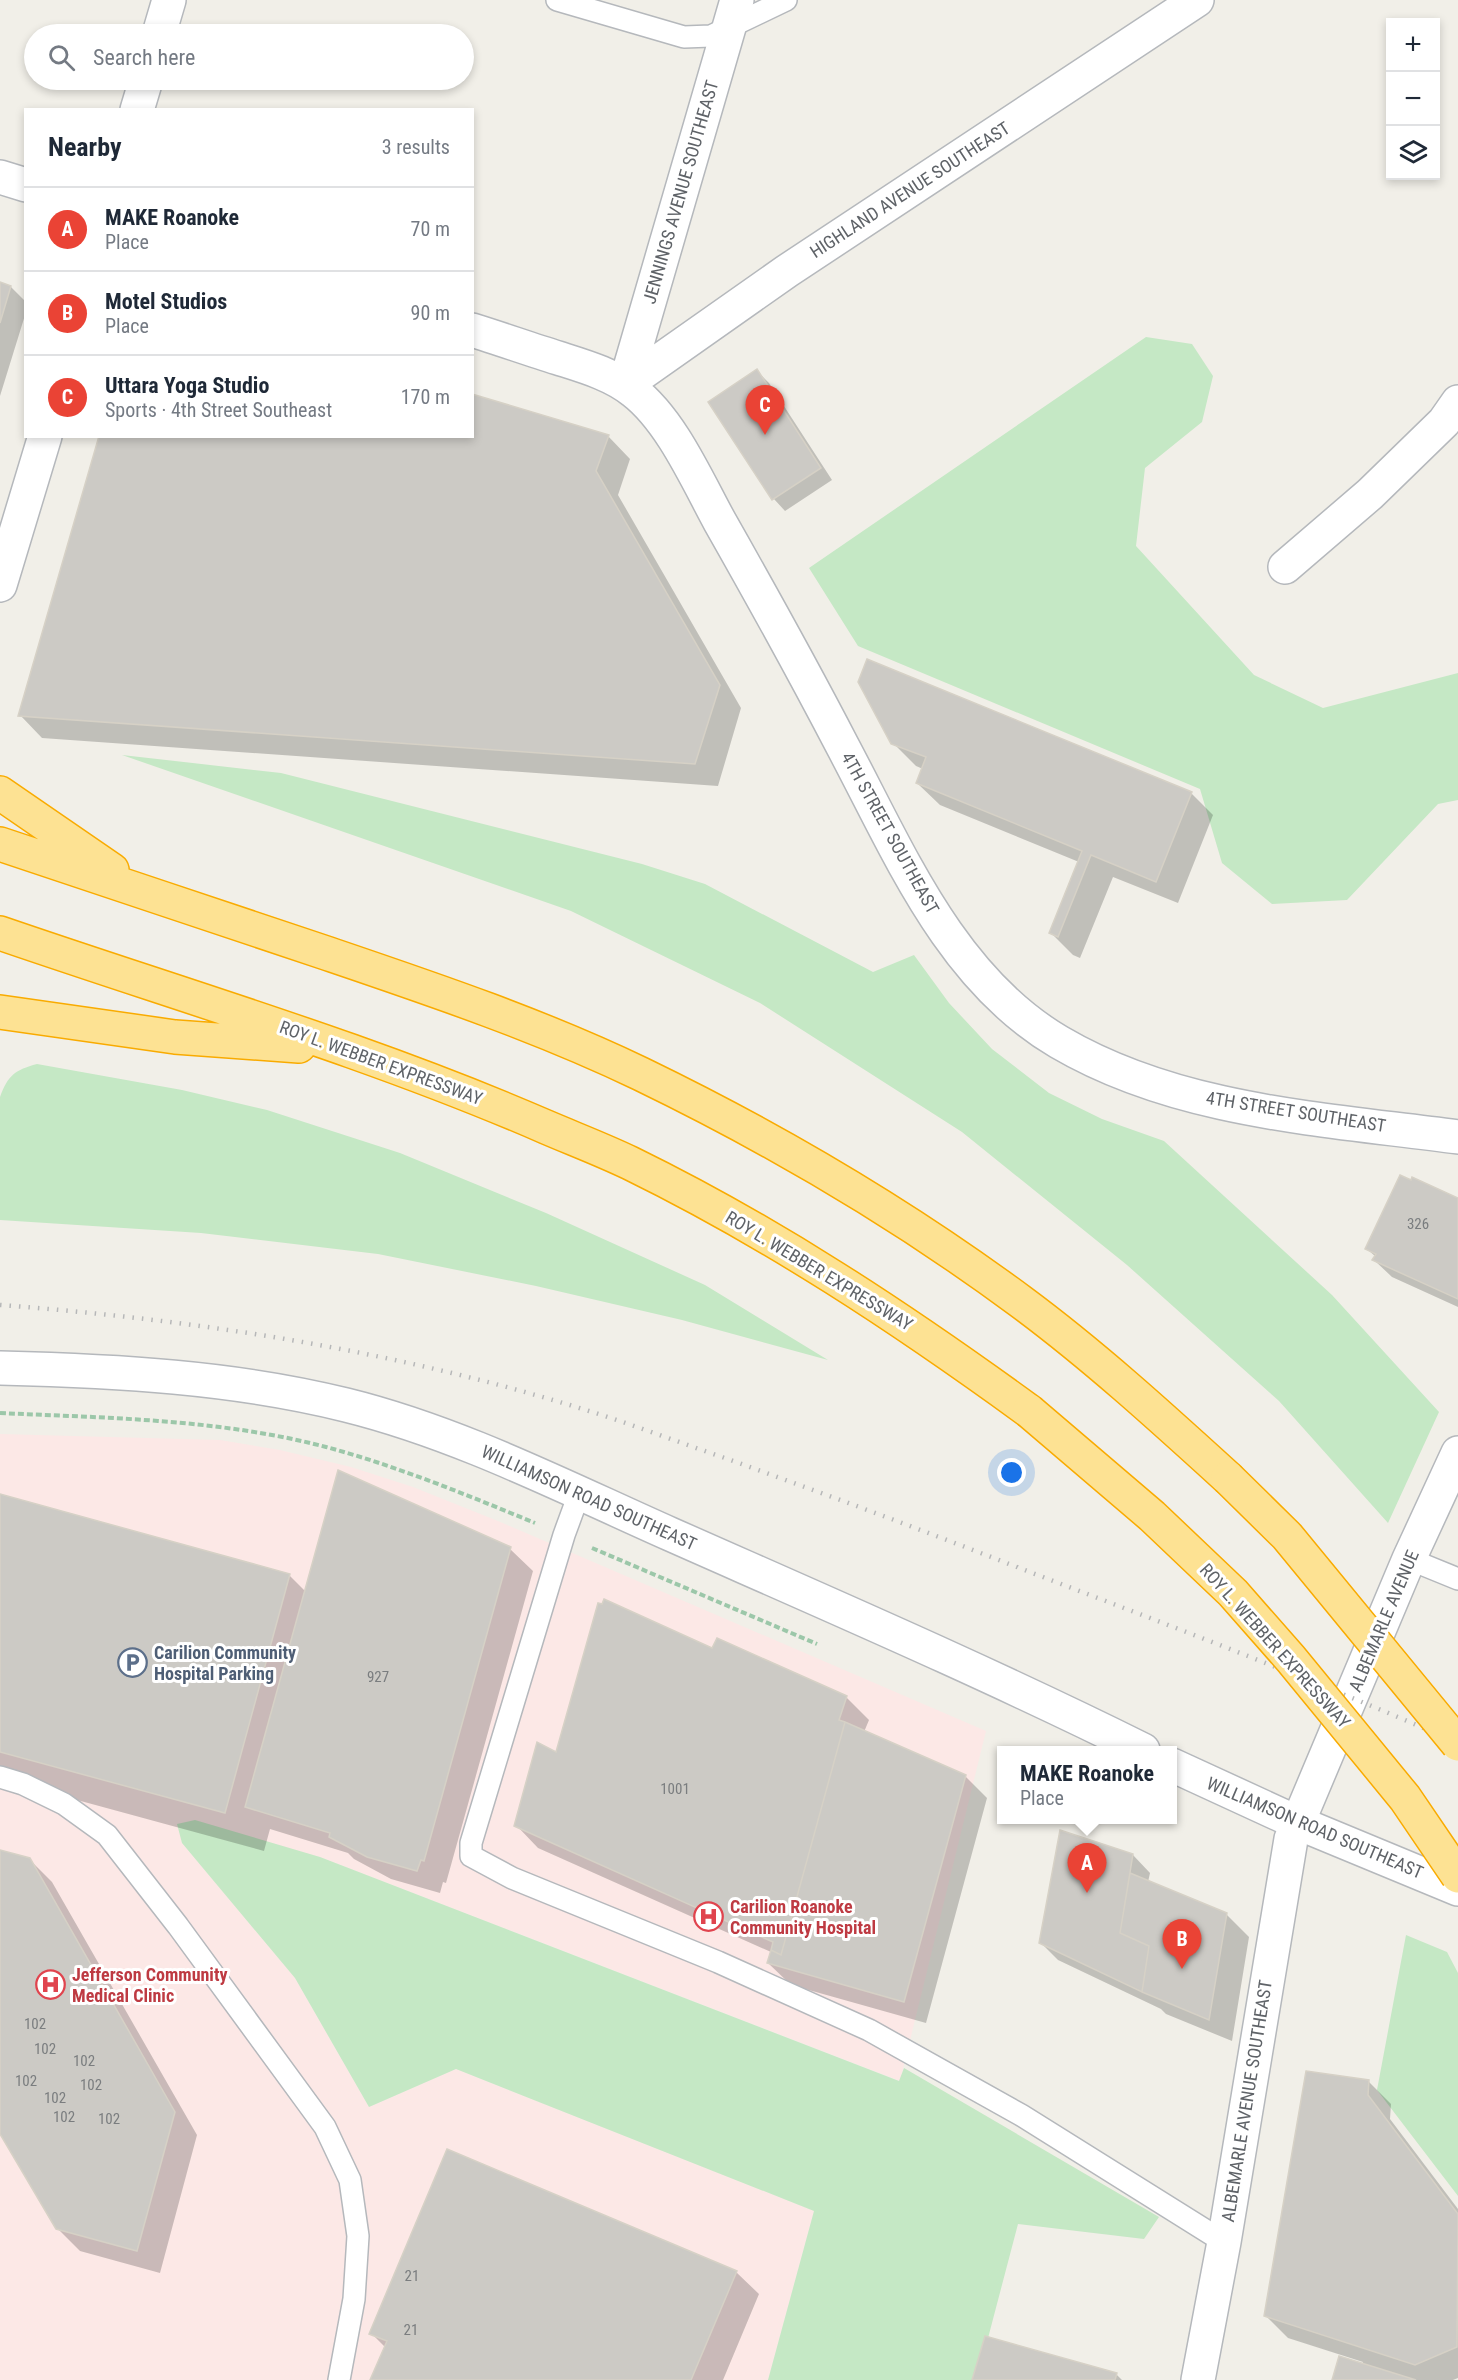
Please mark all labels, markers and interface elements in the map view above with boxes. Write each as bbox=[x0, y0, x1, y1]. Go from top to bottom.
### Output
map controls bbox=[1386, 18, 1440, 180]
button: + bbox=[1386, 18, 1440, 72]
search box bbox=[24, 24, 474, 90]
icon: search bbox=[45, 41, 78, 74]
text: Search here bbox=[93, 45, 195, 70]
button: − bbox=[1386, 72, 1440, 126]
street label: JENNINGS AVENUE SOUTHEAST bbox=[639, 78, 723, 306]
street label: HIGHLAND AVENUE SOUTHEAST bbox=[806, 117, 1014, 262]
button: layers bbox=[1386, 126, 1440, 180]
text: Nearby bbox=[48, 132, 122, 162]
text: 3 results bbox=[382, 135, 450, 159]
text: MAKE Roanoke bbox=[105, 205, 239, 230]
text: A bbox=[62, 217, 73, 241]
text: 70 m bbox=[411, 217, 450, 241]
text: Place bbox=[105, 230, 149, 254]
text: Motel Studios bbox=[105, 289, 227, 314]
text: B bbox=[62, 301, 73, 325]
text: 90 m bbox=[411, 301, 450, 325]
text: Place bbox=[105, 314, 149, 338]
text: Uttara Yoga Studio bbox=[105, 373, 269, 398]
text: C bbox=[62, 385, 73, 409]
text: 170 m bbox=[401, 385, 450, 409]
pin: C bbox=[746, 386, 784, 435]
text: Sports · 4th Street Southeast bbox=[105, 398, 332, 422]
street label: 4TH STREET SOUTHEAST bbox=[837, 748, 944, 917]
street label: ROY L. WEBBER EXPRESSWAY bbox=[277, 1016, 486, 1109]
street label: 4TH STREET SOUTHEAST bbox=[1205, 1087, 1388, 1136]
street label: ROY L. WEBBER EXPRESSWAY bbox=[722, 1206, 917, 1335]
house number: 326 bbox=[1407, 1215, 1429, 1233]
street label: WILLIAMSON ROAD SOUTHEAST bbox=[478, 1441, 700, 1555]
your location bbox=[997, 1458, 1026, 1487]
street label: ALBEMARLE AVENUE bbox=[1344, 1547, 1423, 1695]
street label: ROY L. WEBBER EXPRESSWAY bbox=[1196, 1559, 1355, 1733]
place label: Carilion Community Hospital Parking bbox=[154, 1642, 296, 1684]
parking icon: Carilion Community Hospital Parking bbox=[117, 1647, 149, 1679]
house number: 927 bbox=[367, 1668, 389, 1686]
popup bbox=[997, 1746, 1177, 1824]
text: MAKE Roanoke bbox=[1020, 1761, 1154, 1786]
street label: WILLIAMSON ROAD SOUTHEAST bbox=[1204, 1772, 1427, 1883]
house number: 1001 bbox=[660, 1780, 690, 1798]
text: Place bbox=[1020, 1786, 1064, 1810]
pin: A bbox=[1068, 1844, 1106, 1893]
place label: Carilion Roanoke Community Hospital bbox=[730, 1896, 876, 1938]
hospital icon: Carilion Roanoke Community Hospital bbox=[693, 1901, 725, 1933]
pin: B bbox=[1162, 1920, 1202, 1969]
place label: Jefferson Community Medical Clinic bbox=[72, 1964, 227, 2006]
hospital icon: Jefferson Community Medical Clinic bbox=[35, 1969, 67, 2001]
street label: ALBEMARLE AVENUE SOUTHEAST bbox=[1217, 1978, 1276, 2223]
house number: 102 bbox=[24, 2015, 46, 2033]
house number: 102 bbox=[34, 2040, 56, 2058]
house number: 102 bbox=[73, 2052, 95, 2070]
house number: 102 bbox=[15, 2072, 37, 2090]
house number: 102 bbox=[80, 2076, 102, 2094]
house number: 102 bbox=[44, 2089, 66, 2107]
house number: 102 bbox=[53, 2108, 75, 2126]
house number: 102 bbox=[98, 2110, 120, 2128]
house number: 21 bbox=[405, 2267, 419, 2285]
house number: 21 bbox=[404, 2321, 418, 2339]

